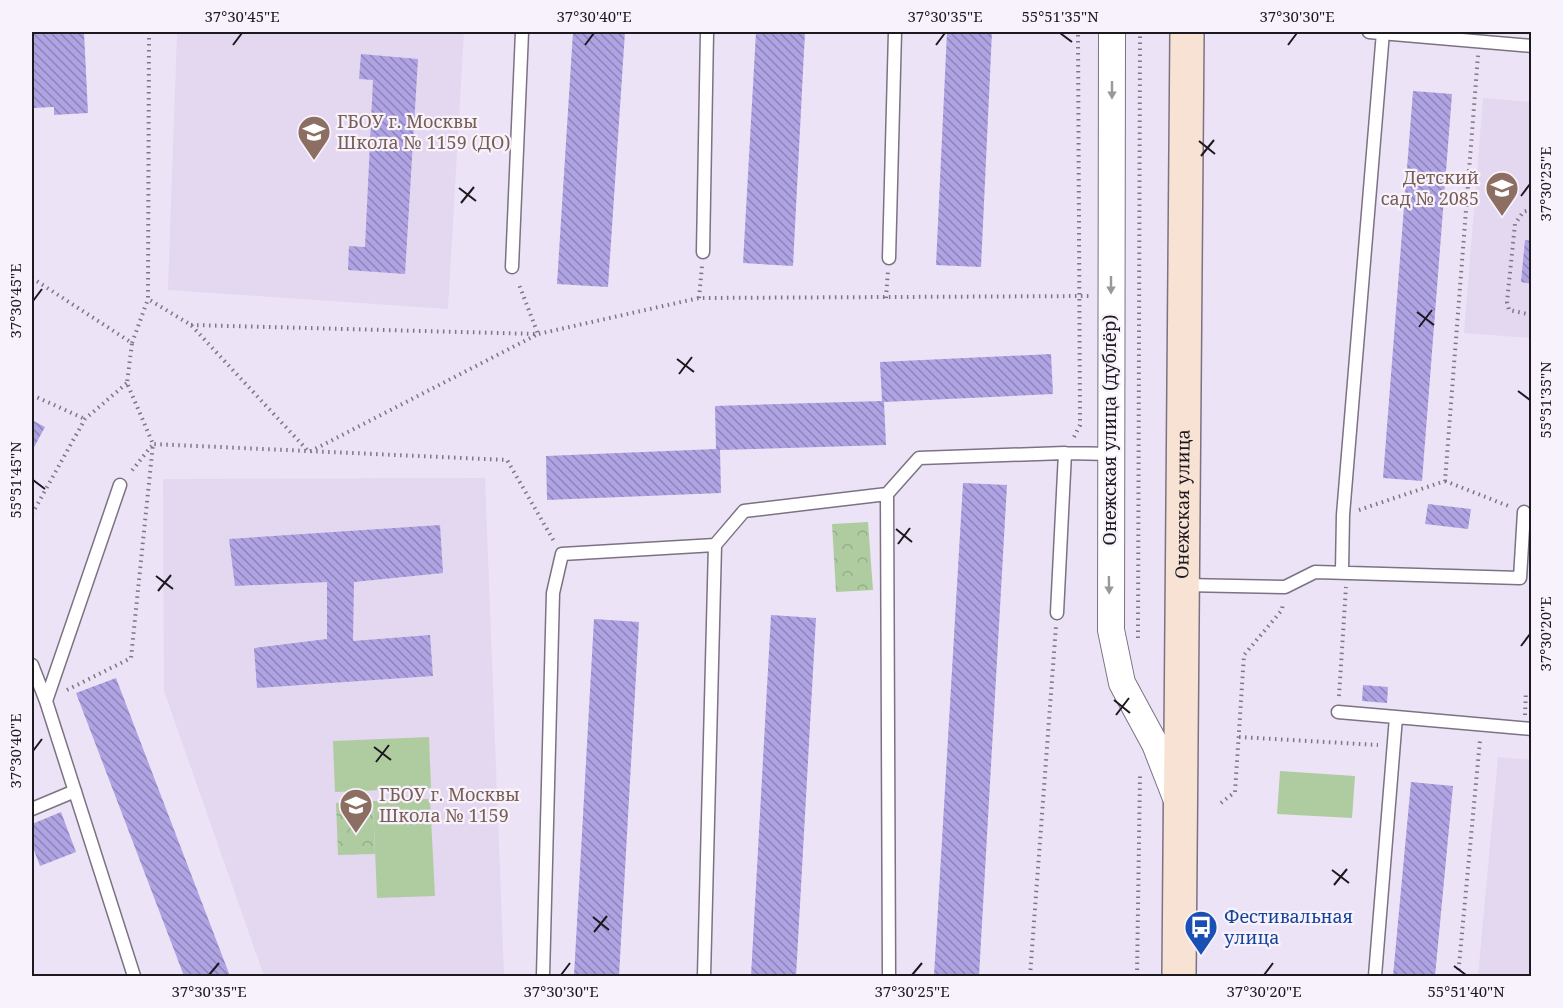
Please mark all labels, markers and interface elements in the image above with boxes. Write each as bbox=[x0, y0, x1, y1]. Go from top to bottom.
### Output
text: 37°30'45"E bbox=[204, 6, 280, 26]
text: 37°30'40"E bbox=[556, 6, 632, 26]
text: 37°30'35"E bbox=[907, 6, 983, 26]
text: 55°51'35"N bbox=[1021, 6, 1099, 26]
text: 37°30'30"E bbox=[1259, 6, 1335, 26]
one-way arrow bbox=[1107, 80, 1117, 99]
place label: ГБОУ г. Москвы Школа № 1159 (ДО) bbox=[337, 109, 511, 154]
school or university icon: ГБОУ г. Москвы Школа № 1159 (ДО) bbox=[296, 114, 332, 161]
text: 37°30'25"E bbox=[1535, 146, 1555, 222]
place label: Детский сад № 2085 bbox=[1381, 165, 1479, 210]
school or university icon: Детский сад № 2085 bbox=[1484, 170, 1520, 217]
text: 37°30'45"E bbox=[5, 263, 25, 339]
one-way arrow bbox=[1106, 275, 1116, 294]
street label: Онежская улица (дублёр) bbox=[1097, 315, 1121, 545]
text: 55°51'35"N bbox=[1535, 361, 1555, 439]
street label: Онежская улица bbox=[1169, 429, 1195, 579]
text: 55°51'45"N bbox=[5, 441, 25, 519]
one-way arrow bbox=[1105, 575, 1114, 594]
text: 37°30'20"E bbox=[1535, 596, 1555, 672]
text: 37°30'40"E bbox=[5, 713, 25, 789]
place label: ГБОУ г. Москвы Школа № 1159 bbox=[379, 782, 520, 827]
school or university icon: ГБОУ г. Москвы Школа № 1159 bbox=[338, 787, 374, 834]
place label: Фестивальная улица bbox=[1224, 904, 1353, 949]
bus stop icon: Фестивальная улица bbox=[1183, 909, 1219, 956]
text: 37°30'35"E bbox=[171, 981, 247, 1001]
text: 37°30'30"E bbox=[523, 981, 599, 1001]
text: 37°30'25"E bbox=[874, 981, 950, 1001]
text: 37°30'20"E bbox=[1226, 981, 1302, 1001]
text: 55°51'40"N bbox=[1427, 981, 1505, 1001]

